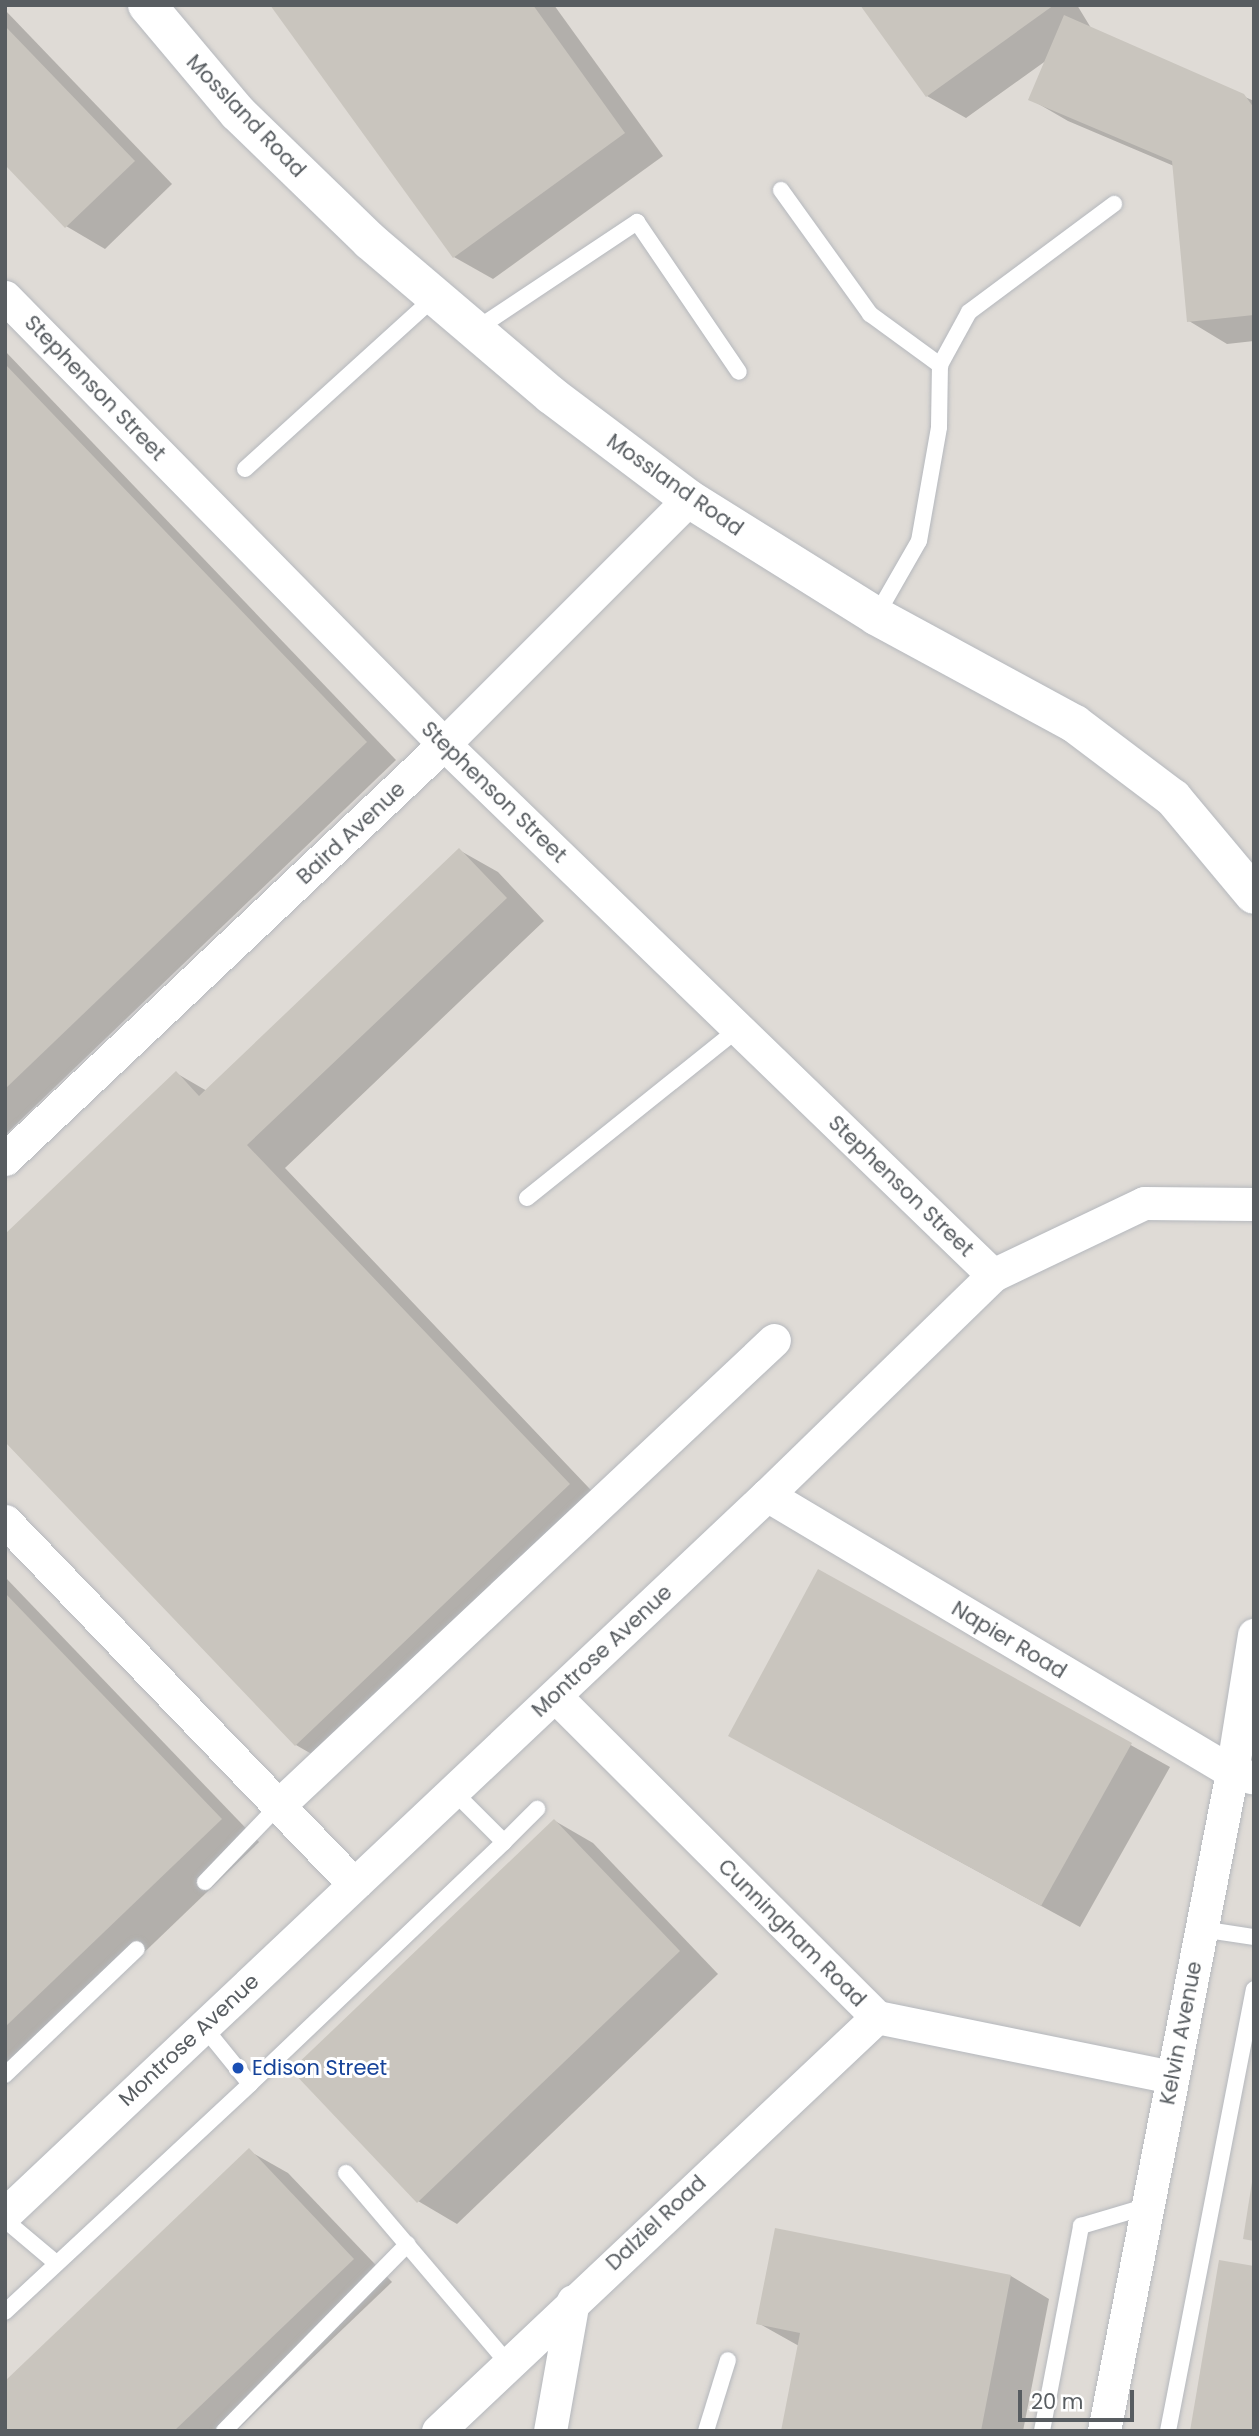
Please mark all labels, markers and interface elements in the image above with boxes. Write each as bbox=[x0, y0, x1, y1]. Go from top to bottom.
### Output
street label: Mossland Road bbox=[181, 49, 311, 183]
street label: Stephenson Street bbox=[19, 310, 171, 466]
street label: Mossland Road bbox=[602, 429, 748, 541]
street label: Stephenson Street bbox=[416, 716, 572, 868]
street label: Baird Avenue bbox=[292, 776, 410, 890]
street label: Stephenson Street bbox=[823, 1110, 979, 1262]
street label: Montrose Avenue bbox=[527, 1580, 677, 1722]
street label: Napier Road bbox=[947, 1596, 1071, 1684]
street label: Cunningham Road bbox=[713, 1854, 871, 2012]
street label: Kelvin Avenue bbox=[1155, 1959, 1207, 2107]
street label: Montrose Avenue bbox=[114, 1969, 264, 2111]
place label: Edison Street bbox=[252, 2055, 387, 2081]
marker: Edison Street bbox=[230, 2060, 246, 2076]
street label: Dalziel Road bbox=[601, 2170, 711, 2276]
scale bar bbox=[1021, 2376, 1136, 2420]
text: 20 m bbox=[1031, 2387, 1084, 2416]

